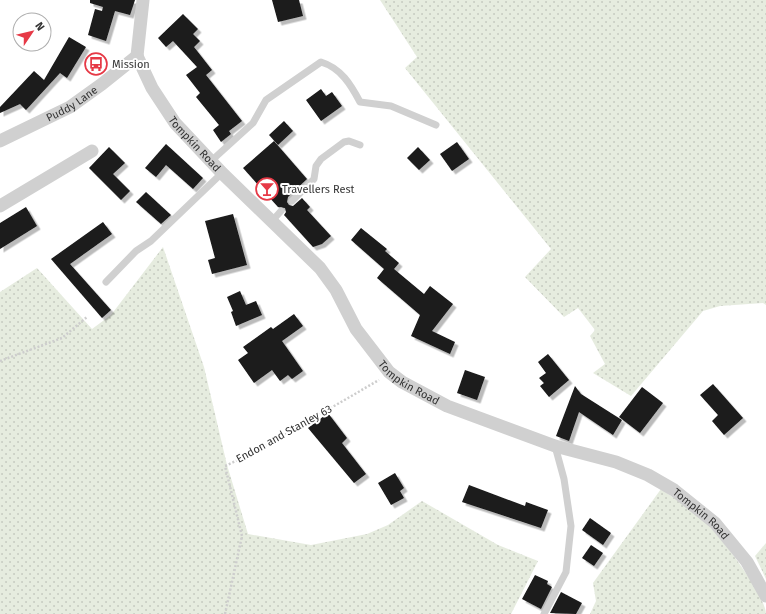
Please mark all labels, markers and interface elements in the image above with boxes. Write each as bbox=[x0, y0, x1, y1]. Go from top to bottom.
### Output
north arrow bbox=[12, 12, 52, 52]
text: N bbox=[32, 20, 47, 33]
bus stop icon: Mission bbox=[83, 51, 109, 77]
place label: Mission bbox=[112, 58, 150, 71]
street label: Puddy Lane bbox=[44, 83, 100, 124]
street label: Tompkin Road bbox=[166, 114, 224, 174]
bar icon: Travellers Rest bbox=[254, 176, 280, 202]
place label: Travellers Rest bbox=[282, 183, 355, 196]
street label: Tompkin Road bbox=[376, 358, 442, 407]
street label: Endon and Stanley 63 bbox=[234, 402, 334, 466]
street label: Tompkin Road bbox=[670, 485, 732, 542]

